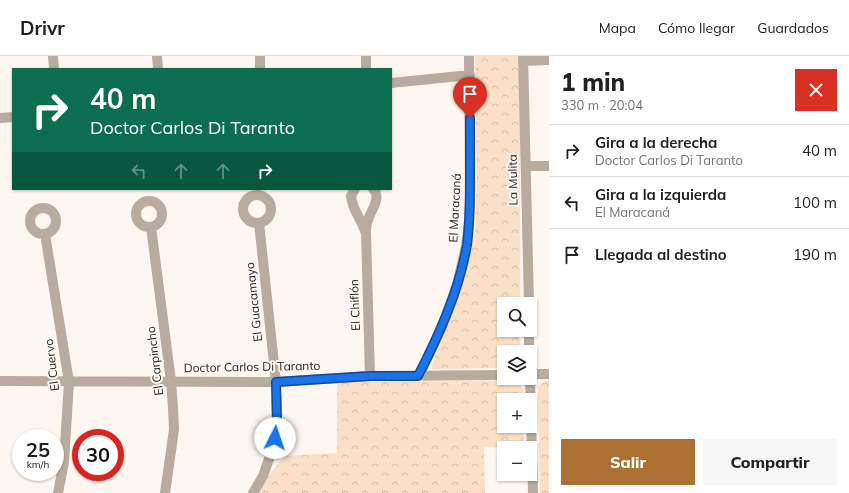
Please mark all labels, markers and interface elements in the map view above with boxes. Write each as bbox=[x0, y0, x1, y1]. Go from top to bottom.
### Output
text: Drivr bbox=[20, 16, 65, 40]
text: Mapa bbox=[599, 19, 636, 37]
text: Cómo llegar bbox=[658, 19, 735, 37]
text: Guardados bbox=[757, 19, 829, 37]
text: 1 min bbox=[561, 67, 625, 97]
button: close bbox=[795, 69, 837, 111]
pin bbox=[453, 77, 487, 118]
text: 40 m bbox=[90, 81, 156, 116]
icon: arrive bbox=[459, 83, 481, 105]
icon: right bbox=[24, 84, 76, 136]
text: 330 m · 20:04 bbox=[561, 97, 643, 113]
text: Doctor Carlos Di Taranto bbox=[90, 116, 295, 139]
text: Gira a la derecha bbox=[595, 133, 717, 152]
icon: right bbox=[561, 140, 583, 162]
text: 40 m bbox=[802, 141, 837, 160]
text: Doctor Carlos Di Taranto bbox=[595, 152, 743, 168]
street label: La Mulita bbox=[505, 154, 520, 206]
icon: left bbox=[128, 160, 150, 182]
icon: ahead bbox=[170, 160, 192, 182]
icon: ahead bbox=[212, 160, 234, 182]
icon: right bbox=[254, 160, 276, 182]
street label: El Maracaná bbox=[445, 173, 464, 243]
text: Gira a la izquierda bbox=[595, 185, 726, 204]
icon: left bbox=[561, 192, 583, 214]
text: 100 m bbox=[793, 193, 837, 212]
text: El Maracaná bbox=[595, 204, 670, 220]
icon: arrive bbox=[561, 244, 583, 266]
text: Llegada al destino bbox=[595, 245, 727, 264]
text: 190 m bbox=[793, 245, 837, 264]
street label: El Guacamayo bbox=[242, 261, 265, 343]
street label: El Chiflón bbox=[346, 279, 363, 331]
map controls bbox=[497, 297, 537, 481]
button: search bbox=[497, 297, 537, 337]
street label: El Carpincho bbox=[143, 326, 166, 396]
street label: El Cuervo bbox=[41, 338, 62, 392]
button: layers bbox=[497, 345, 537, 385]
street label: Doctor Carlos Di Taranto bbox=[184, 358, 321, 375]
button: + bbox=[497, 393, 537, 433]
position arrow bbox=[254, 417, 296, 459]
speed limit sign: 30 bbox=[72, 429, 124, 481]
text: 25 bbox=[26, 437, 50, 462]
button: Salir bbox=[561, 439, 695, 485]
button: Compartir bbox=[703, 439, 837, 485]
button: − bbox=[497, 441, 537, 481]
text: km/h bbox=[27, 458, 49, 471]

